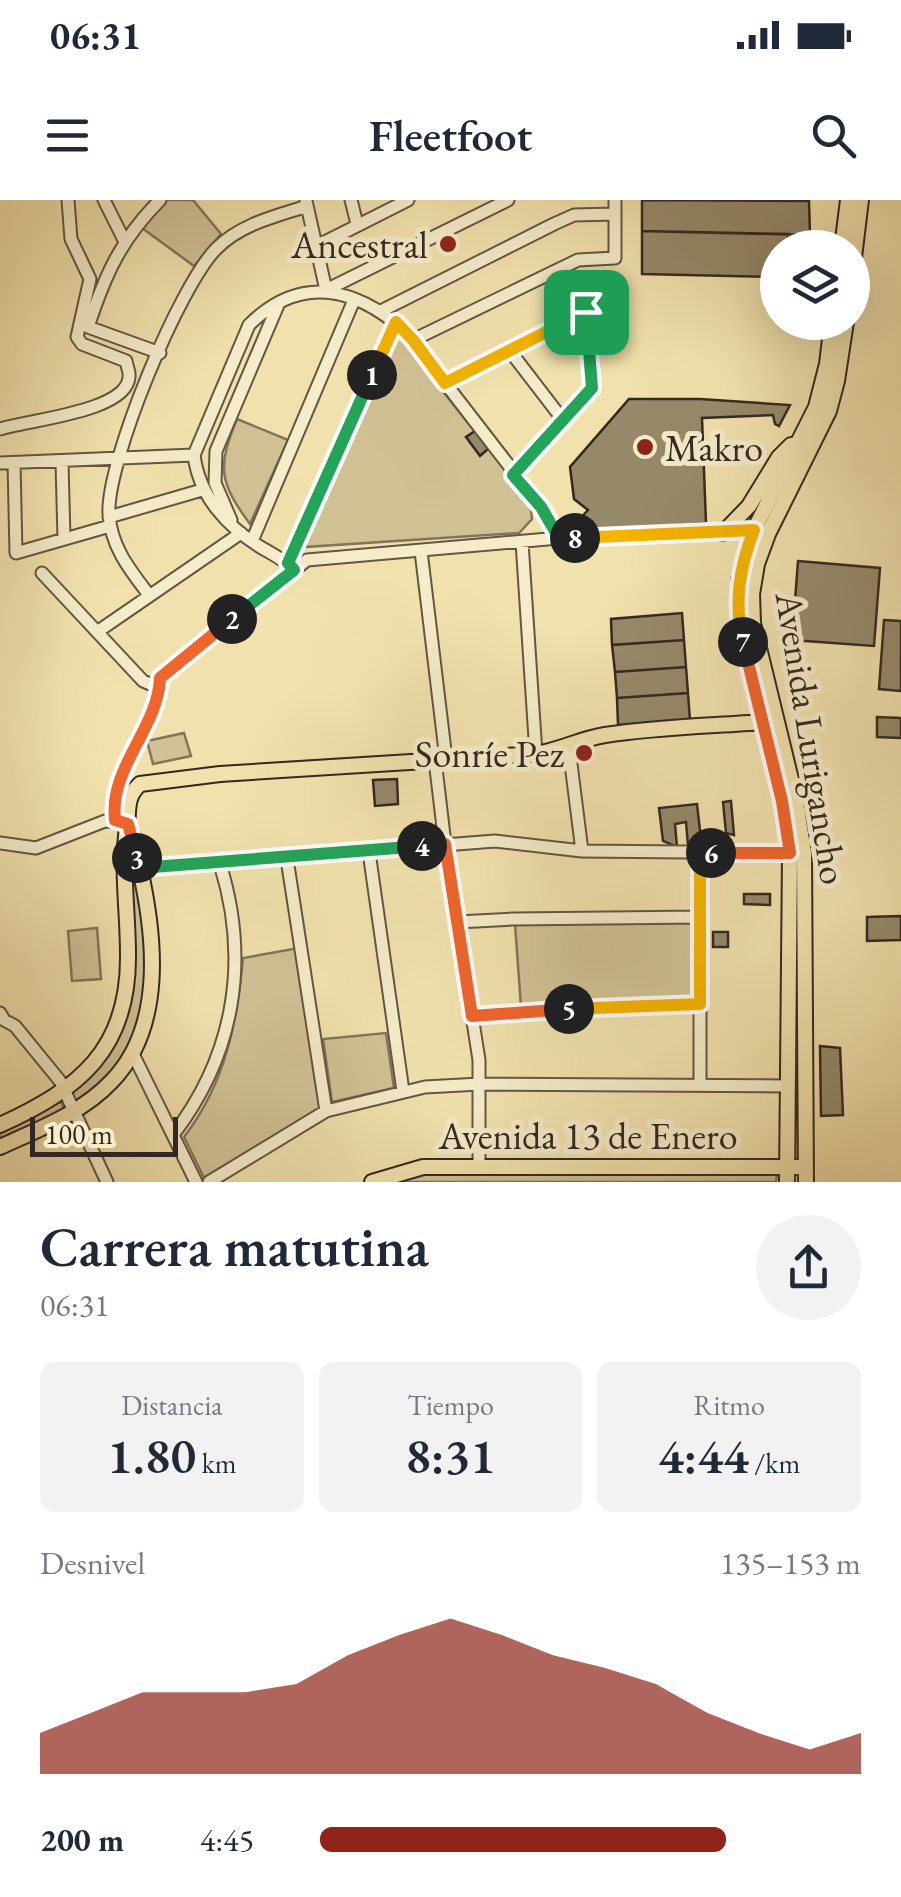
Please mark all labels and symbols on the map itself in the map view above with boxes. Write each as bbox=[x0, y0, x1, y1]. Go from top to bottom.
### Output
place label: Ancestral bbox=[290, 220, 428, 269]
marker: Ancestral bbox=[437, 233, 459, 255]
pin bbox=[544, 270, 629, 355]
pin: 1 bbox=[347, 350, 397, 400]
place label: Makro bbox=[665, 423, 763, 472]
marker: Makro bbox=[634, 436, 656, 458]
pin: 8 bbox=[550, 513, 600, 563]
street label: Avenida Lurigancho bbox=[765, 587, 859, 888]
pin: 2 bbox=[207, 594, 257, 644]
pin: 7 bbox=[718, 617, 768, 667]
place label: Sonríe Pez bbox=[415, 729, 565, 778]
marker: Sonríe Pez bbox=[573, 742, 595, 764]
pin: 4 bbox=[397, 821, 447, 871]
pin: 6 bbox=[686, 828, 736, 878]
pin: 3 bbox=[112, 833, 162, 883]
pin: 5 bbox=[544, 984, 594, 1034]
street label: Avenida 13 de Enero bbox=[437, 1111, 738, 1160]
scale bar bbox=[30, 1112, 178, 1156]

